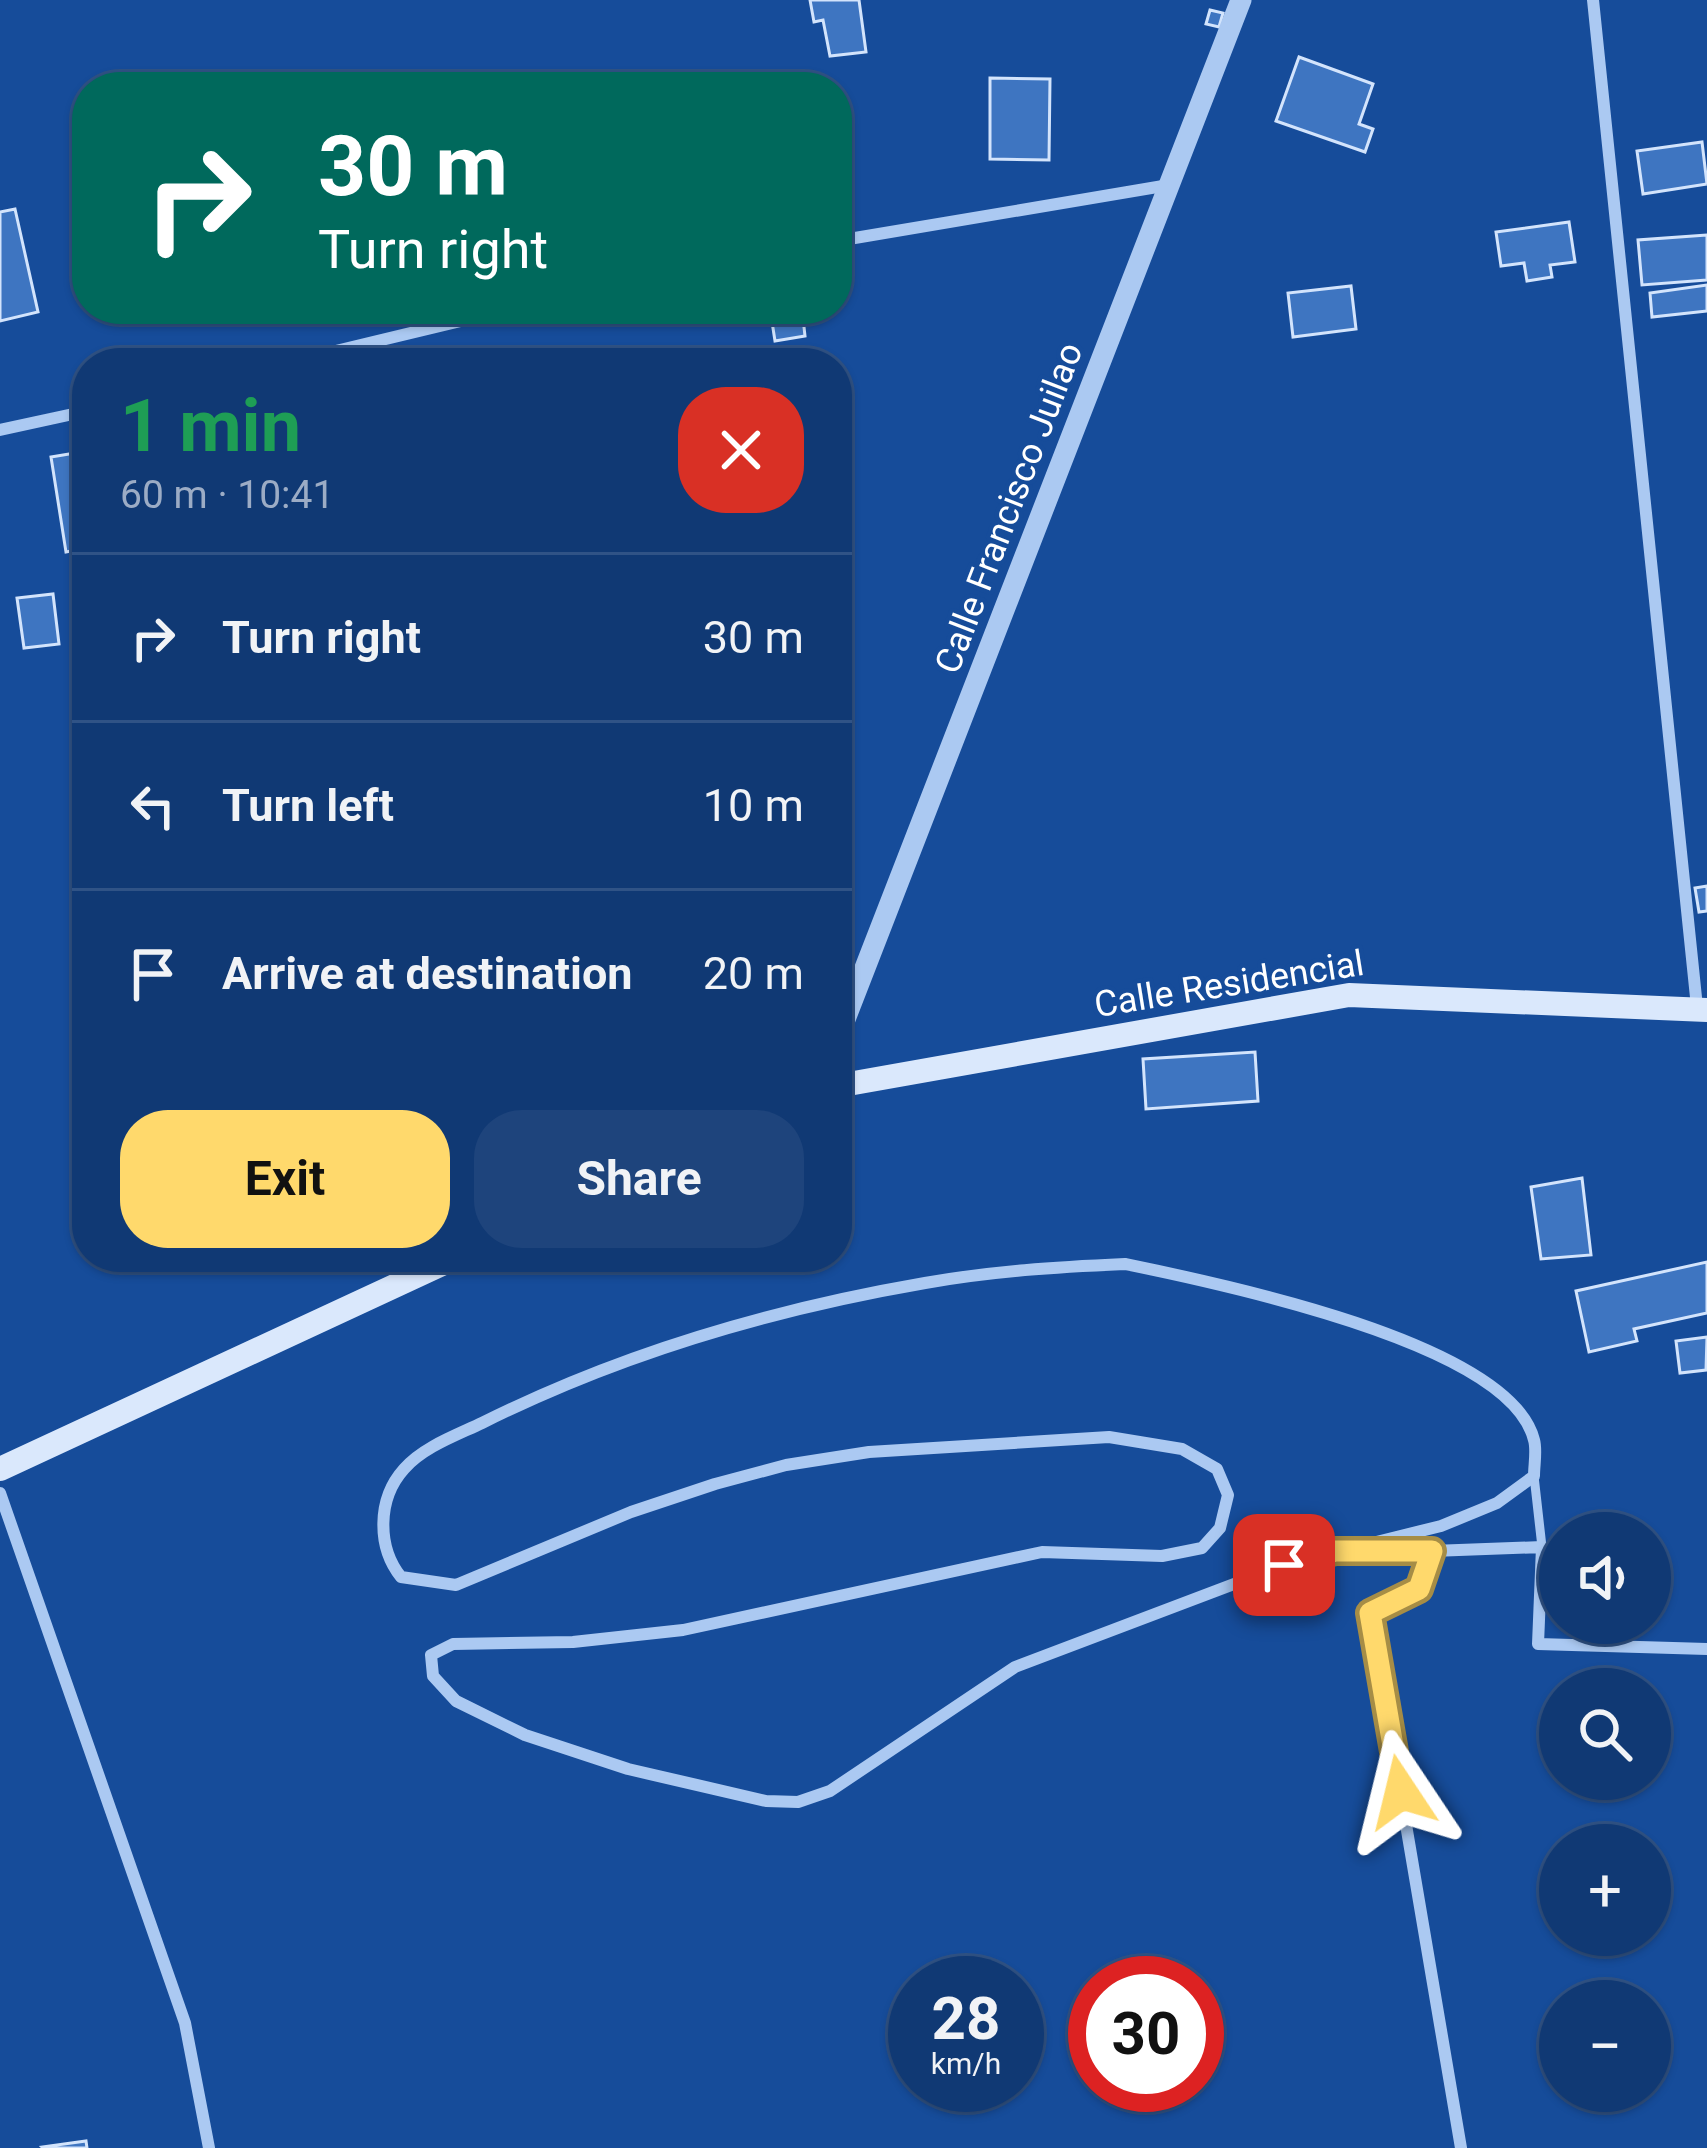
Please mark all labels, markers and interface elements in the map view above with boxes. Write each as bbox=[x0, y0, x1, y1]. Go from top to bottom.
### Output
text: 30 m bbox=[318, 117, 508, 216]
icon: right bbox=[120, 120, 276, 276]
text: Turn right bbox=[318, 218, 548, 281]
street label: Calle Francisco Juilao bbox=[927, 337, 1091, 679]
text: 1 min bbox=[120, 384, 301, 469]
button: close bbox=[678, 387, 804, 513]
text: 60 m · 10:41 bbox=[120, 472, 334, 518]
icon: right bbox=[120, 605, 186, 671]
text: Turn right bbox=[222, 611, 421, 664]
text: 30 m bbox=[703, 611, 804, 664]
icon: left bbox=[120, 773, 186, 839]
text: Turn left bbox=[222, 779, 394, 832]
text: 10 m bbox=[703, 779, 804, 832]
icon: arrive bbox=[120, 941, 186, 1007]
street label: Calle Residencial bbox=[1091, 942, 1367, 1026]
text: Arrive at destination bbox=[222, 947, 633, 1000]
text: 20 m bbox=[703, 947, 804, 1000]
button: Exit bbox=[120, 1110, 450, 1248]
button: Share bbox=[474, 1110, 804, 1248]
map controls bbox=[1539, 1512, 1671, 2112]
button: sound bbox=[1539, 1512, 1671, 1644]
pin bbox=[1233, 1514, 1335, 1616]
icon: arrive bbox=[1251, 1532, 1317, 1598]
button: search bbox=[1539, 1668, 1671, 1800]
position arrow bbox=[1338, 1729, 1464, 1855]
button: + bbox=[1539, 1824, 1671, 1956]
speed limit sign: 30 bbox=[1068, 1956, 1224, 2112]
button: − bbox=[1539, 1980, 1671, 2112]
text: 28 bbox=[932, 1983, 1000, 2054]
text: km/h bbox=[931, 2046, 1001, 2081]

